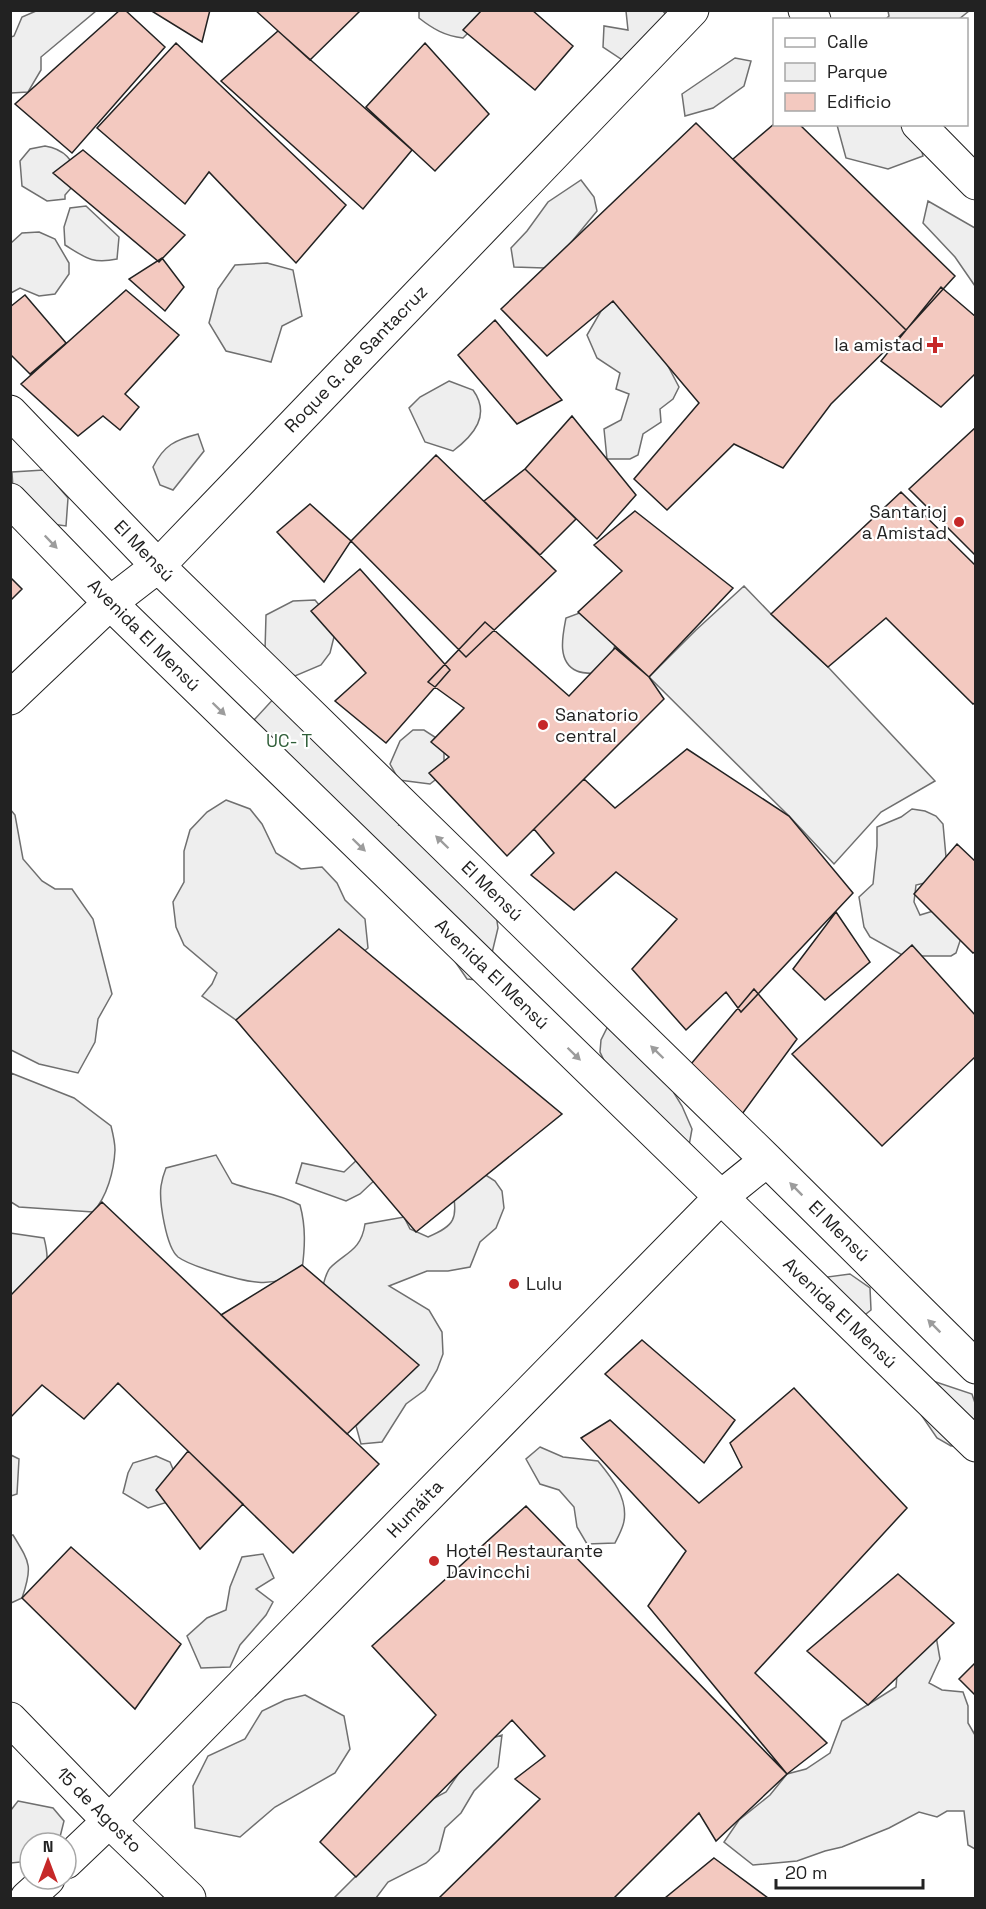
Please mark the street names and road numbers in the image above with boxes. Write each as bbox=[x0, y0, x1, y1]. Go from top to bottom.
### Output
street label: Roque G. de Santacruz bbox=[279, 280, 432, 437]
street label: El Mensú bbox=[109, 515, 179, 586]
street label: Avenida El Mensú bbox=[83, 573, 206, 696]
street label: El Mensú bbox=[457, 856, 528, 926]
street label: Avenida El Mensú bbox=[430, 913, 554, 1034]
street label: El Mensú bbox=[804, 1195, 875, 1266]
street label: Avenida El Mensú bbox=[778, 1252, 902, 1373]
street label: Humáita bbox=[381, 1475, 448, 1542]
street label: 15 de Agosto bbox=[52, 1762, 147, 1857]

